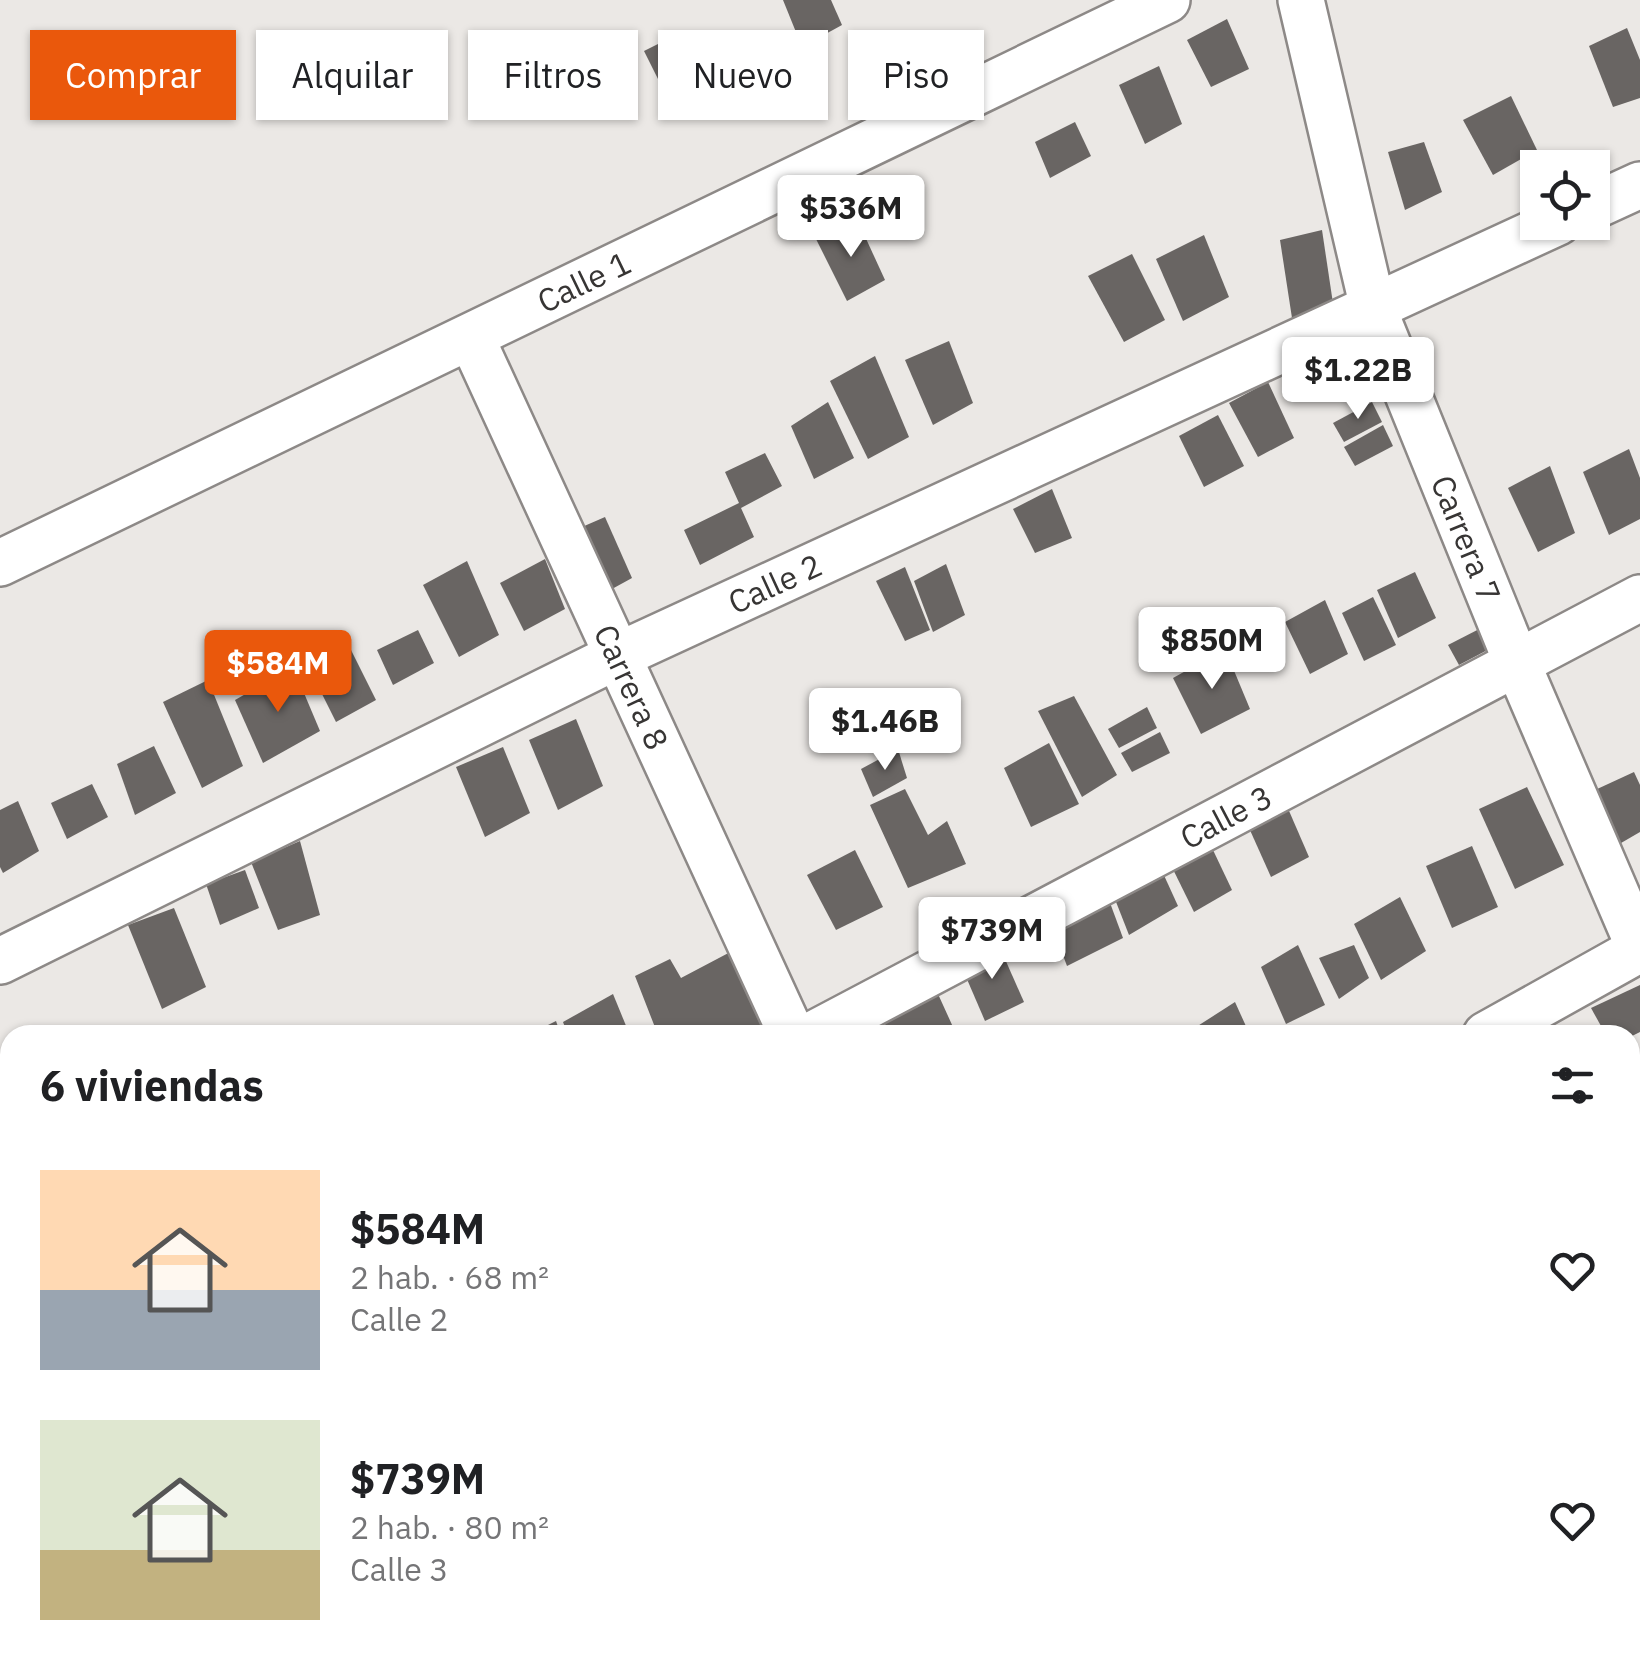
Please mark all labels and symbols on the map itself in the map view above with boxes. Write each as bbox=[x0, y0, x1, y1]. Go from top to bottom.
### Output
pin: $536M bbox=[781, 175, 921, 260]
street label: Calle 1 bbox=[530, 241, 637, 322]
pin: $1.22B bbox=[1277, 337, 1439, 422]
street label: Carrera 7 bbox=[1422, 469, 1511, 608]
street label: Calle 2 bbox=[721, 544, 828, 623]
pin: $850M bbox=[1142, 607, 1282, 692]
street label: Carrera 8 bbox=[585, 617, 679, 756]
pin: $584M bbox=[208, 630, 348, 715]
pin: $1.46B bbox=[804, 688, 966, 773]
street label: Calle 3 bbox=[1172, 775, 1279, 858]
pin: $739M bbox=[922, 897, 1062, 982]

